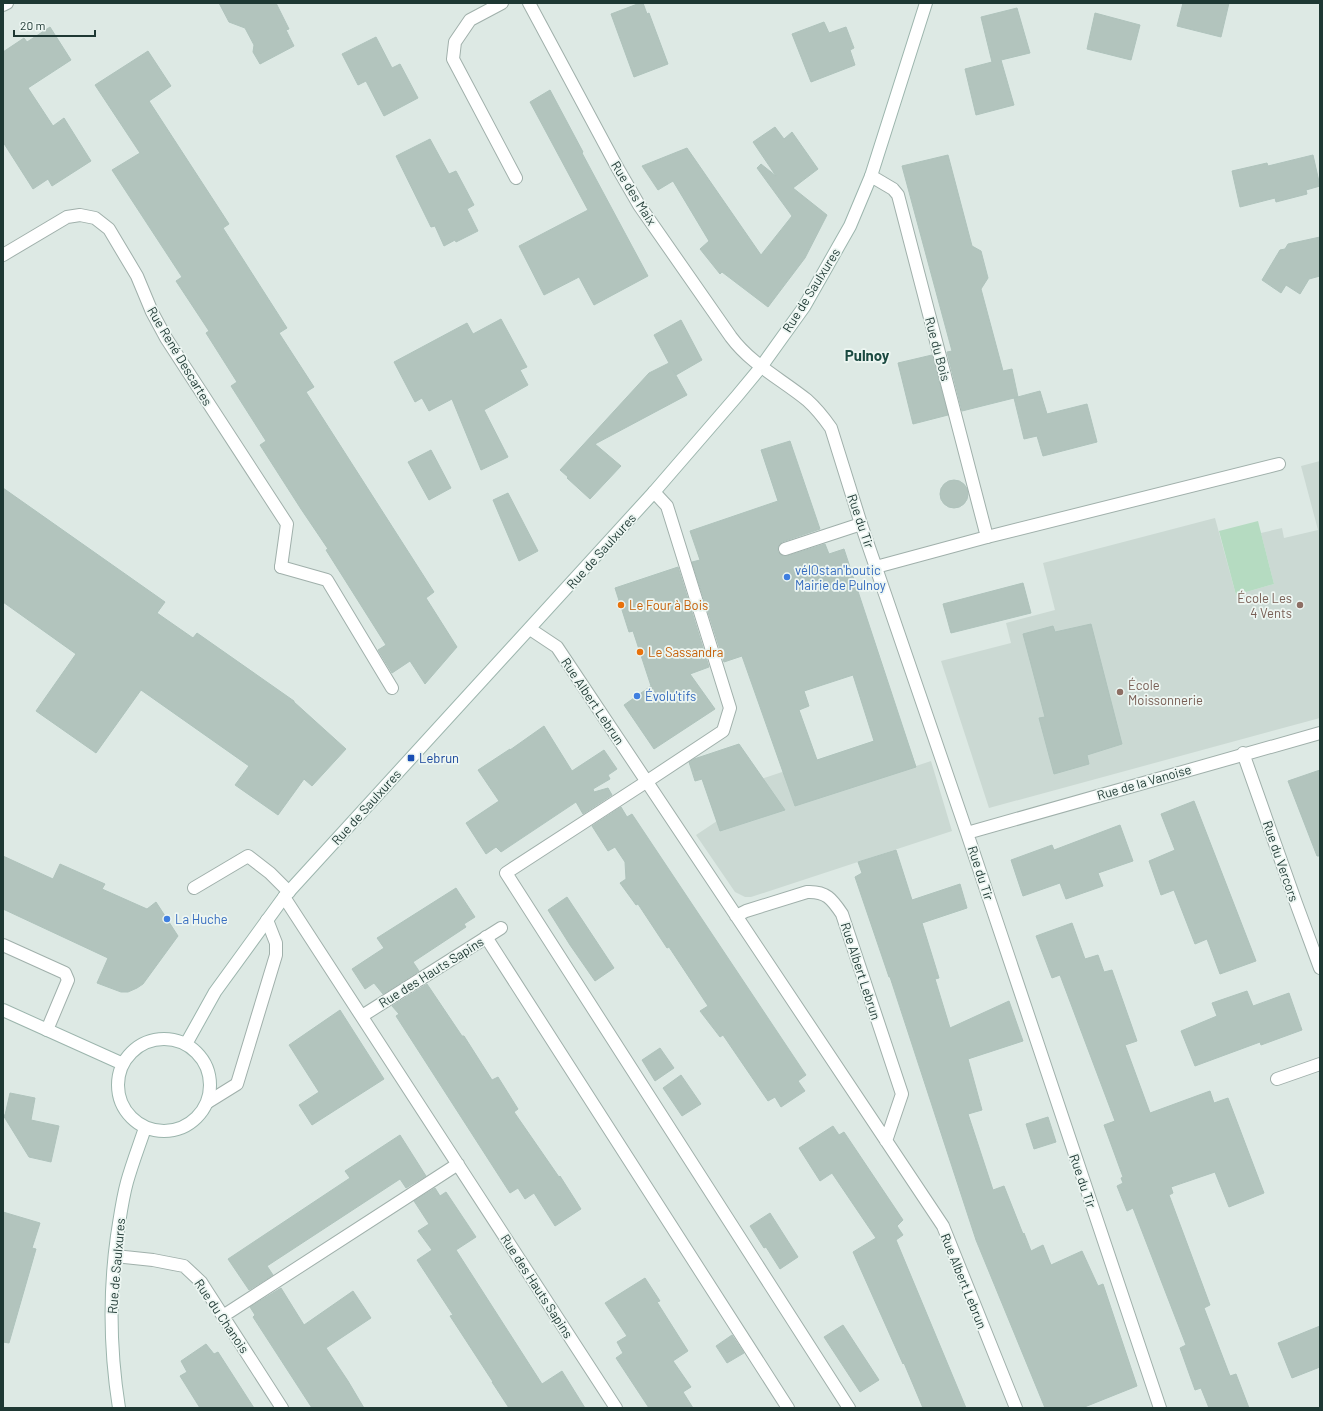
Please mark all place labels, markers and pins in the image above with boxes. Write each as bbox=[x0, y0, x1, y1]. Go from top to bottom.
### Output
place label: vélOstan'boutic Mairie de Pulnoy bbox=[795, 562, 886, 593]
marker: vélOstan'boutic Mairie de Pulnoy bbox=[782, 572, 792, 582]
place label: École Les 4 Vents bbox=[1237, 590, 1292, 621]
place label: Le Four à Bois bbox=[629, 597, 708, 613]
marker: Le Four à Bois bbox=[616, 600, 626, 610]
marker: École Les 4 Vents bbox=[1295, 600, 1305, 610]
place label: Le Sassandra bbox=[648, 644, 723, 660]
marker: Le Sassandra bbox=[635, 647, 645, 657]
place label: École Moissonnerie bbox=[1128, 677, 1203, 708]
marker: École Moissonnerie bbox=[1115, 687, 1125, 697]
place label: Évolu'tifs bbox=[645, 688, 696, 704]
marker: Évolu'tifs bbox=[632, 691, 642, 701]
place label: Lebrun bbox=[419, 750, 459, 766]
marker: Lebrun bbox=[406, 753, 416, 763]
place label: La Huche bbox=[175, 911, 228, 927]
marker: La Huche bbox=[162, 914, 172, 924]

